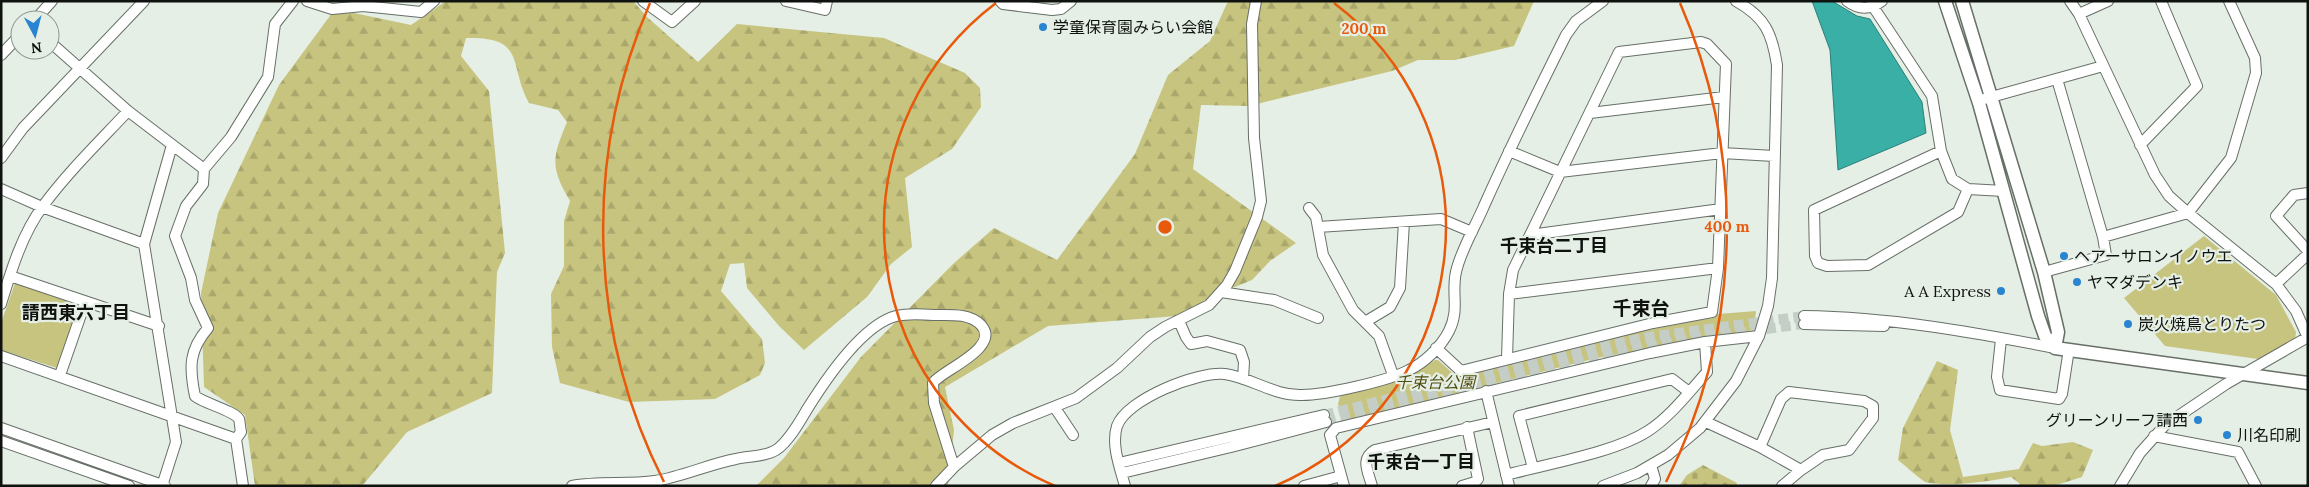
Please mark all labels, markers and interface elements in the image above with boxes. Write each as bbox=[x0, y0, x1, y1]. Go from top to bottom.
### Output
north arrow bbox=[10, 10, 60, 60]
place label: 学童保育園みらい会館 bbox=[1053, 17, 1213, 37]
text: 200 m bbox=[1342, 19, 1387, 38]
marker: 学童保育園みらい会館 bbox=[1037, 21, 1049, 33]
text: N bbox=[30, 38, 43, 58]
text: 400 m bbox=[1704, 217, 1750, 236]
centre of rings bbox=[1156, 218, 1174, 236]
district label: 千束台二丁目 bbox=[1500, 234, 1608, 257]
place label: ヘアーサロンイノウエ bbox=[2074, 246, 2233, 266]
marker: ヘアーサロンイノウエ bbox=[2058, 250, 2070, 262]
place label: ヤマダデンキ bbox=[2087, 272, 2183, 292]
marker: ヤマダデンキ bbox=[2071, 276, 2083, 288]
place label: A A Express bbox=[1903, 281, 1991, 301]
marker: A A Express bbox=[1995, 285, 2007, 297]
district label: 千束台 bbox=[1612, 296, 1670, 320]
district label: 請西東六丁目 bbox=[22, 301, 130, 324]
place label: 炭火焼鳥とりたつ bbox=[2138, 314, 2266, 334]
marker: 炭火焼鳥とりたつ bbox=[2122, 318, 2134, 330]
park label: 千束台公園 bbox=[1395, 372, 1477, 392]
place label: グリーンリーフ請西 bbox=[2046, 410, 2188, 430]
marker: グリーンリーフ請西 bbox=[2192, 414, 2204, 426]
place label: 川名印刷 bbox=[2237, 425, 2301, 445]
marker: 川名印刷 bbox=[2221, 429, 2233, 441]
district label: 千束台一丁目 bbox=[1367, 450, 1475, 473]

